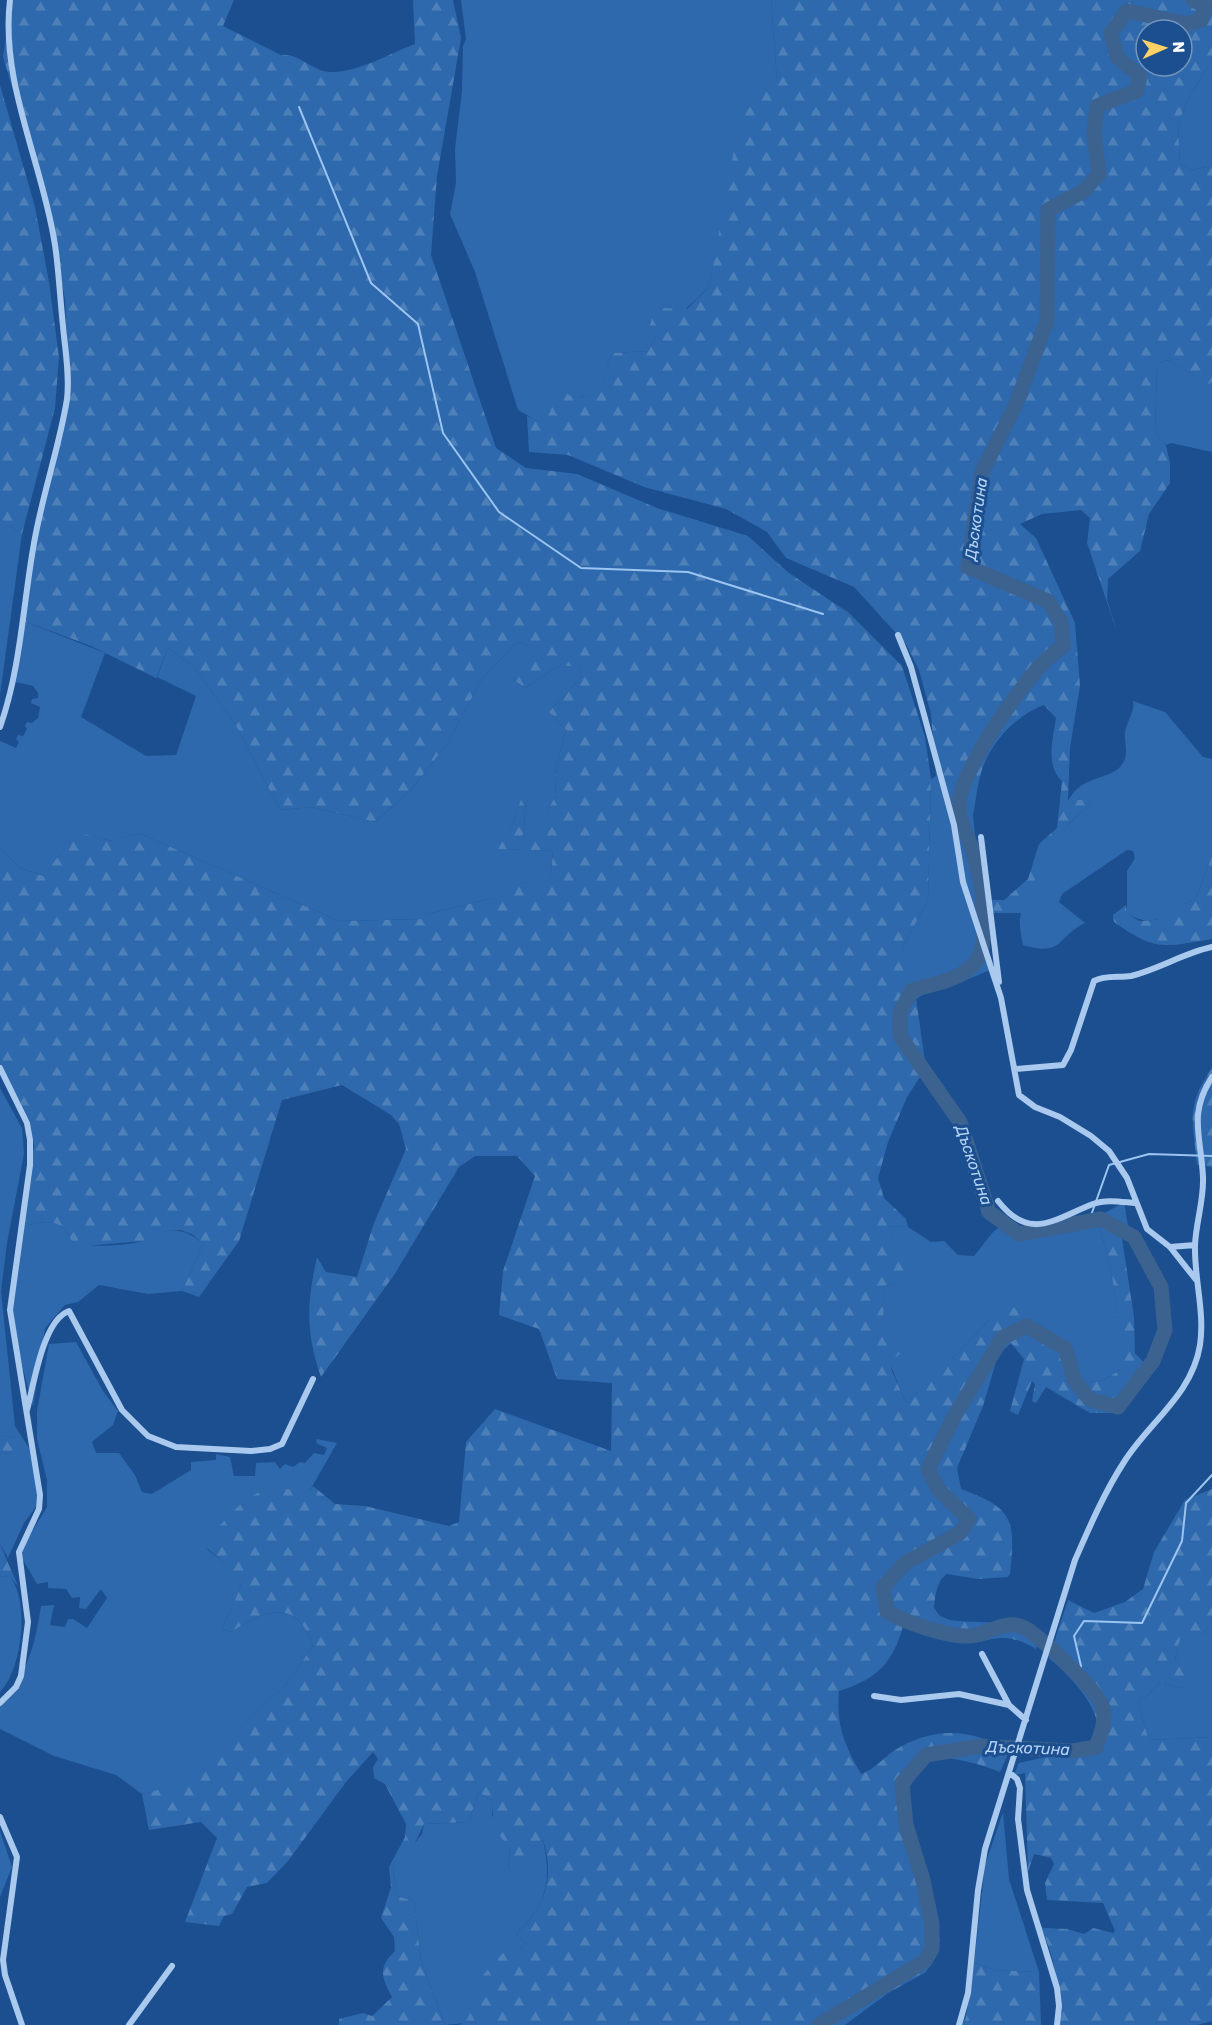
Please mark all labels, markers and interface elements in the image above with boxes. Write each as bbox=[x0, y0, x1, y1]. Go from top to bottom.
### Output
north arrow bbox=[1134, 18, 1194, 78]
text: N bbox=[1169, 41, 1188, 53]
water label: Дъскотина bbox=[961, 476, 991, 564]
water label: Дъскотина bbox=[951, 1121, 997, 1208]
water label: Дъскотина bbox=[984, 1737, 1070, 1759]

